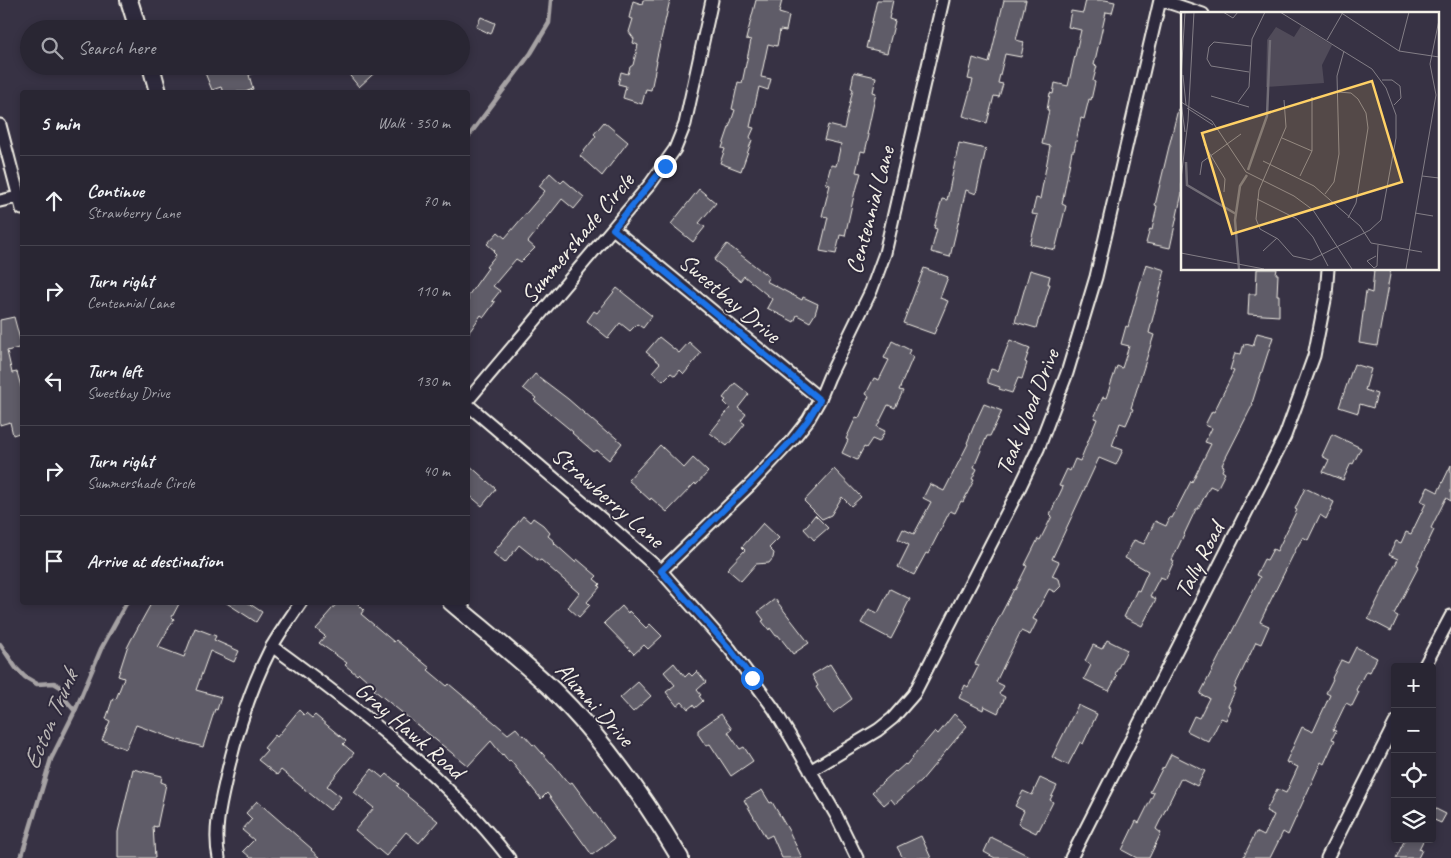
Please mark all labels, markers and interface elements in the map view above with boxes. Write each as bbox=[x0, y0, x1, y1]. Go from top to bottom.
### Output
inset map bbox=[1181, 12, 1438, 270]
search box bbox=[20, 20, 470, 75]
icon: search bbox=[38, 34, 66, 62]
text: Search here bbox=[78, 36, 155, 60]
text: 5 min bbox=[40, 110, 80, 136]
text: Walk · 350 m bbox=[378, 113, 450, 133]
street label: Centennial Lane bbox=[839, 141, 902, 277]
route end bbox=[654, 155, 677, 178]
street label: Summershade Circle bbox=[514, 165, 642, 309]
text: Continue bbox=[87, 179, 144, 203]
icon: ahead bbox=[40, 187, 68, 215]
text: 70 m bbox=[423, 191, 450, 211]
text: Strawberry Lane bbox=[87, 203, 180, 223]
street label: Sweetbay Drive bbox=[673, 247, 789, 351]
text: Turn right bbox=[87, 269, 154, 293]
icon: right bbox=[40, 277, 68, 305]
text: 110 m bbox=[416, 281, 450, 301]
text: Centennial Lane bbox=[87, 293, 174, 313]
street label: Teak Wood Drive bbox=[988, 343, 1067, 479]
text: Turn left bbox=[87, 359, 142, 383]
icon: left bbox=[40, 367, 68, 395]
text: 130 m bbox=[416, 371, 450, 391]
text: Sweetbay Drive bbox=[87, 383, 170, 403]
street label: Strawberry Lane bbox=[545, 440, 672, 556]
text: Turn right bbox=[87, 449, 154, 473]
icon: right bbox=[40, 457, 68, 485]
text: 40 m bbox=[423, 461, 450, 481]
text: Summershade Circle bbox=[87, 473, 195, 493]
street label: Tally Road bbox=[1167, 514, 1232, 603]
icon: arrive bbox=[40, 547, 68, 575]
text: Arrive at destination bbox=[87, 549, 223, 573]
street label: Alumni Drive bbox=[549, 655, 642, 754]
water label: Ecton Trunk bbox=[15, 661, 87, 774]
map controls bbox=[1391, 663, 1436, 843]
button: + bbox=[1391, 663, 1436, 708]
route start bbox=[741, 667, 764, 690]
street label: Gray Hawk Road bbox=[349, 674, 473, 788]
button: − bbox=[1391, 708, 1436, 753]
button: locate bbox=[1391, 753, 1436, 798]
button: layers bbox=[1391, 798, 1436, 843]

